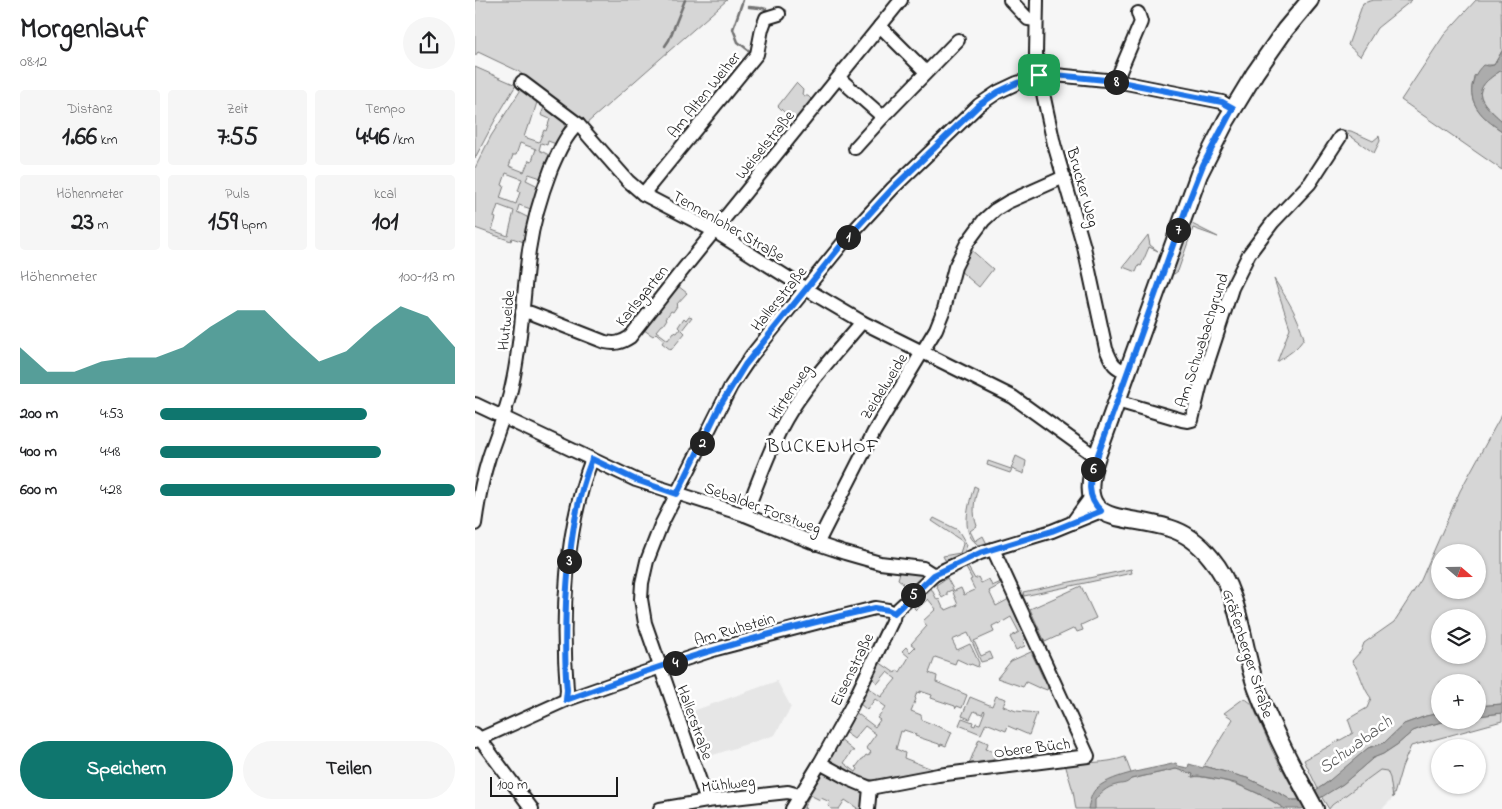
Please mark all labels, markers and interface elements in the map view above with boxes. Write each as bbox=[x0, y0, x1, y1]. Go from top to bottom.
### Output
text: Morgenlauf bbox=[20, 10, 148, 51]
button: share bbox=[403, 17, 455, 69]
street label: Am Alten Weiher bbox=[662, 47, 747, 144]
text: 08:12 bbox=[20, 50, 47, 74]
pin bbox=[1018, 54, 1060, 96]
icon: arrive bbox=[1025, 61, 1053, 89]
pin: 8 bbox=[1103, 70, 1129, 94]
text: 8 bbox=[1114, 72, 1119, 93]
text: Distanz bbox=[67, 99, 112, 120]
text: Zeit bbox=[227, 99, 248, 120]
text: Tempo bbox=[365, 99, 405, 120]
street label: Weiselstraße bbox=[730, 105, 802, 185]
text: 1.66 bbox=[62, 120, 97, 156]
text: 7:55 bbox=[217, 120, 258, 156]
text: 4:46 bbox=[356, 120, 390, 156]
text: km bbox=[97, 130, 118, 151]
text: /km bbox=[390, 130, 414, 151]
street label: Brucker Weg bbox=[1059, 144, 1105, 230]
text: Höhenmeter bbox=[56, 184, 123, 205]
text: Puls bbox=[225, 184, 250, 205]
text: kcal bbox=[374, 184, 396, 205]
street label: Tennenloher Straße bbox=[667, 185, 789, 269]
text: 23 bbox=[71, 205, 94, 241]
text: 159 bbox=[208, 205, 238, 241]
text: 101 bbox=[372, 205, 399, 241]
text: m bbox=[94, 215, 108, 236]
text: bpm bbox=[238, 215, 267, 236]
pin: 7 bbox=[1165, 218, 1191, 242]
text: 7 bbox=[1176, 220, 1181, 241]
pin: 1 bbox=[835, 224, 861, 250]
text: 1 bbox=[846, 227, 851, 248]
street label: Karlsgarten bbox=[610, 260, 675, 332]
street label: Hallerstraße bbox=[746, 261, 814, 337]
text: Höhenmeter bbox=[20, 265, 97, 289]
text: 100–113 m bbox=[398, 265, 455, 289]
street label: Am Schwabachgrund bbox=[1170, 270, 1236, 411]
street label: Hutweide bbox=[492, 288, 522, 352]
street label: Zeidelweide bbox=[855, 348, 915, 425]
street label: Hirtenweg bbox=[763, 360, 818, 425]
text: 200 m bbox=[20, 402, 58, 426]
text: 4:53 bbox=[100, 402, 124, 426]
pin: 2 bbox=[689, 430, 715, 456]
text: 2 bbox=[699, 433, 706, 454]
district label: BUCKENHOF bbox=[765, 434, 880, 461]
text: 400 m bbox=[20, 440, 57, 464]
text: 4:48 bbox=[100, 440, 121, 464]
pin: 6 bbox=[1081, 456, 1105, 482]
text: 6 bbox=[1090, 459, 1097, 480]
street label: Sebalder Forstweg bbox=[700, 477, 824, 541]
text: 600 m bbox=[20, 478, 57, 502]
text: 4:28 bbox=[100, 478, 122, 502]
north arrow bbox=[1431, 544, 1486, 599]
map controls bbox=[1431, 544, 1486, 794]
pin: 3 bbox=[557, 548, 581, 574]
text: 3 bbox=[567, 551, 572, 572]
pin: 5 bbox=[901, 582, 925, 608]
text: 5 bbox=[909, 585, 918, 606]
street label: Gräfenberger Straße bbox=[1215, 586, 1280, 722]
street label: Am Ruhstein bbox=[691, 607, 778, 653]
button: layers bbox=[1431, 609, 1486, 664]
street label: Eisenstraße bbox=[825, 629, 881, 710]
pin: 4 bbox=[663, 650, 687, 676]
text: 4 bbox=[673, 653, 678, 674]
button: + bbox=[1431, 674, 1486, 729]
street label: Hallerstraße bbox=[669, 682, 719, 764]
water label: Schwabach bbox=[1314, 710, 1399, 781]
street label: Obere Büch bbox=[993, 732, 1072, 766]
button: − bbox=[1431, 739, 1486, 794]
button: Speichern bbox=[20, 741, 233, 799]
button: Teilen bbox=[243, 741, 455, 799]
street label: Mühlweg bbox=[700, 770, 756, 800]
scale bar bbox=[490, 774, 617, 797]
text: 100 m bbox=[497, 775, 528, 796]

